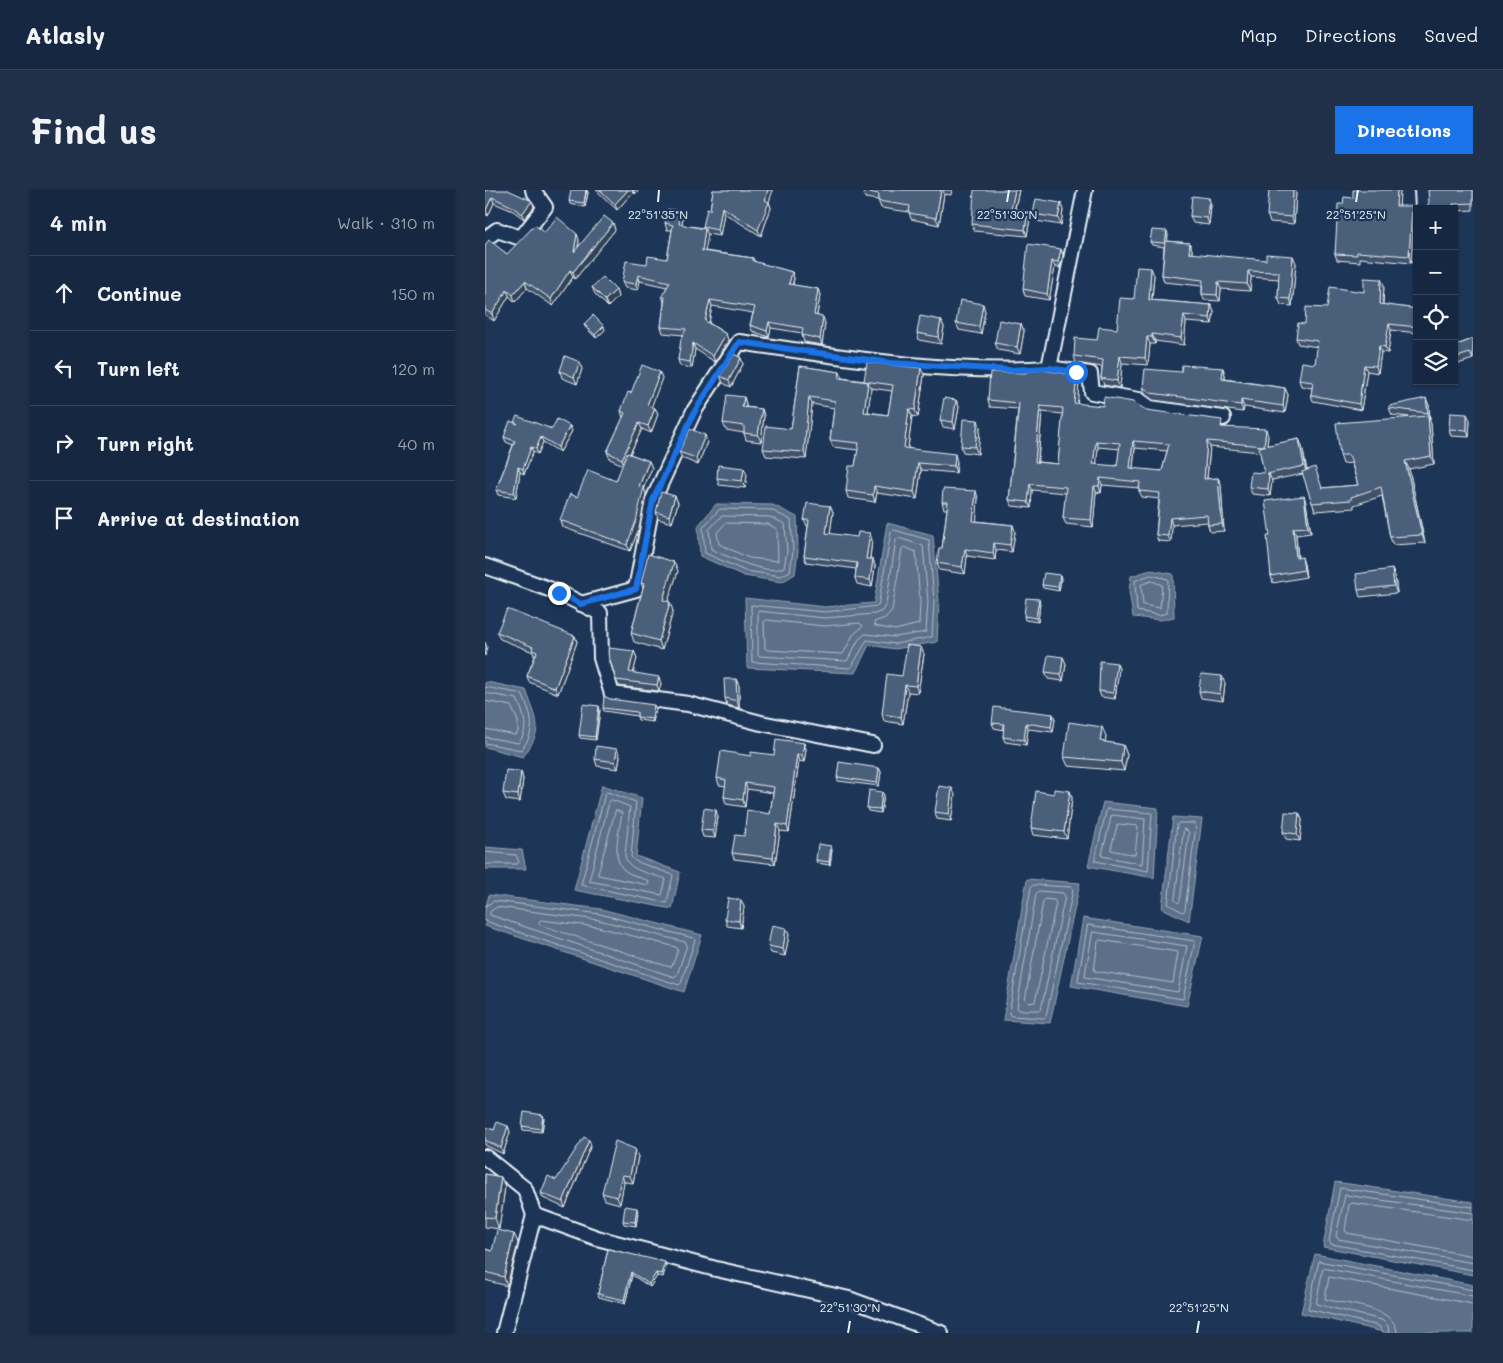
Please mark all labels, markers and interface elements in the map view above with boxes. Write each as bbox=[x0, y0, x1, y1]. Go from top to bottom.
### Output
text: Atlasly bbox=[25, 19, 105, 50]
text: Map bbox=[1240, 23, 1277, 47]
text: Directions bbox=[1305, 23, 1397, 47]
text: Saved bbox=[1425, 23, 1478, 47]
button: Directions bbox=[1335, 106, 1473, 154]
text: Find us bbox=[30, 107, 157, 153]
map controls bbox=[1413, 205, 1458, 385]
button: + bbox=[1413, 205, 1458, 250]
text: 22°51'35"N bbox=[628, 206, 688, 222]
text: 22°51'30"N bbox=[977, 206, 1037, 222]
text: 22°51'25"N bbox=[1326, 206, 1386, 222]
text: 4 min bbox=[50, 209, 107, 236]
text: Walk · 310 m bbox=[337, 212, 435, 233]
button: − bbox=[1413, 250, 1458, 295]
icon: ahead bbox=[50, 279, 78, 307]
text: Continue bbox=[97, 281, 182, 306]
text: 150 m bbox=[391, 283, 435, 304]
button: locate bbox=[1413, 295, 1458, 340]
button: layers bbox=[1413, 340, 1458, 385]
icon: left bbox=[50, 354, 78, 382]
text: Turn left bbox=[97, 356, 180, 381]
text: 120 m bbox=[391, 358, 435, 379]
route start bbox=[1065, 361, 1088, 384]
icon: right bbox=[50, 429, 78, 457]
text: Turn right bbox=[97, 431, 194, 456]
text: 40 m bbox=[398, 433, 435, 454]
icon: arrive bbox=[50, 504, 78, 532]
text: Arrive at destination bbox=[97, 506, 300, 531]
route end bbox=[548, 582, 571, 605]
text: 22°51'30"N bbox=[820, 1299, 880, 1315]
text: 22°51'25"N bbox=[1169, 1299, 1229, 1315]

